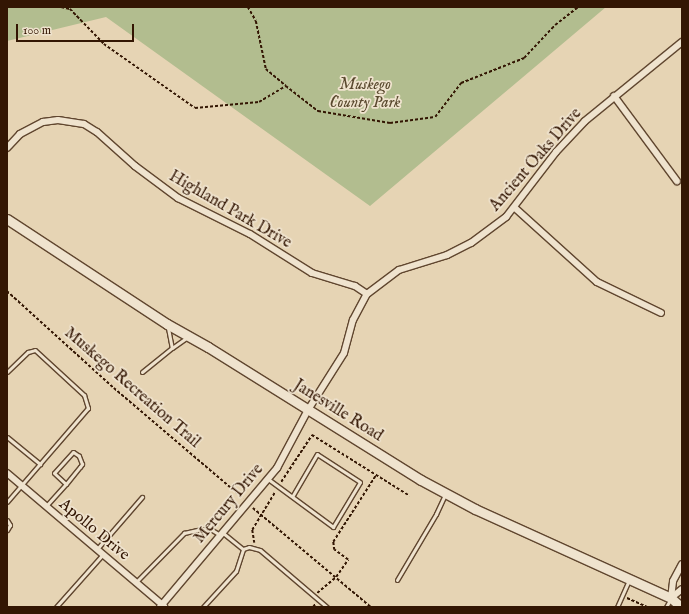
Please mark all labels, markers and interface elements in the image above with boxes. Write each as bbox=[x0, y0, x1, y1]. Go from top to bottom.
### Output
scale bar bbox=[18, 16, 136, 42]
text: 100 m bbox=[23, 23, 51, 38]
park label: Muskego County Park bbox=[330, 75, 400, 113]
street label: Ancient Oaks Drive bbox=[486, 105, 586, 215]
street label: Highland Park Drive bbox=[165, 167, 295, 253]
street label: Muskego Recreation Trail bbox=[60, 324, 204, 452]
street label: Janesville Road bbox=[290, 376, 386, 446]
street label: Mercury Drive bbox=[190, 460, 268, 548]
street label: Apollo Drive bbox=[55, 495, 133, 565]

